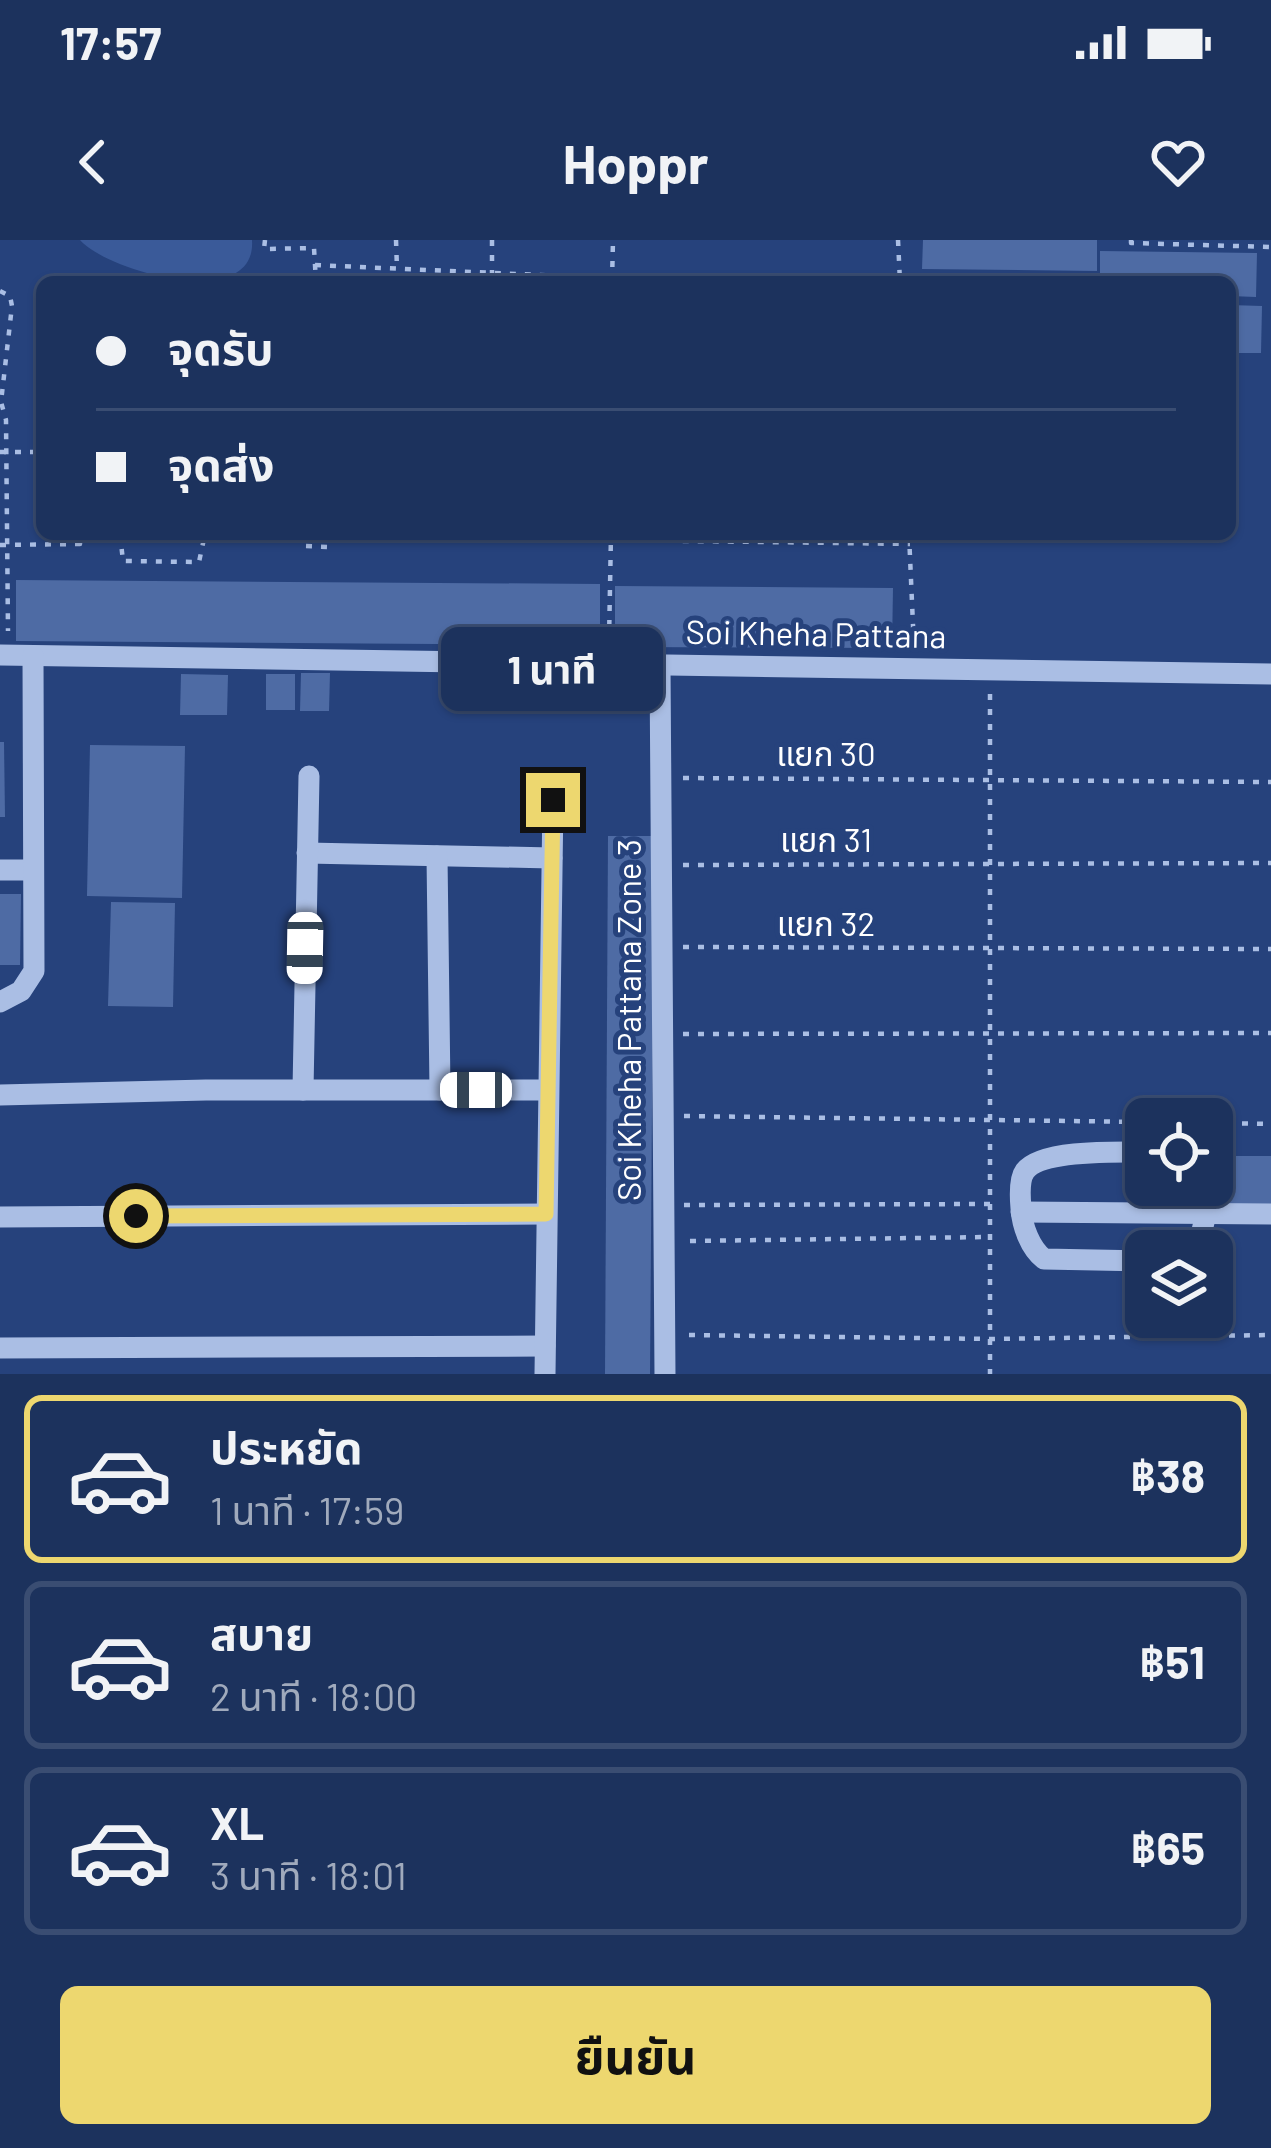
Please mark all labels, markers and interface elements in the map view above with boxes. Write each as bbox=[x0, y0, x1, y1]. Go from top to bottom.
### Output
text: 17:57 bbox=[60, 15, 161, 69]
icon: back bbox=[60, 129, 126, 195]
icon: heart bbox=[1145, 129, 1211, 195]
text: Hoppr bbox=[562, 130, 709, 195]
text: จุดรับ bbox=[168, 320, 274, 374]
text: จุดส่ง bbox=[168, 436, 274, 490]
street label: Soi Kheha Pattana bbox=[685, 611, 947, 655]
callout: 1 นาที bbox=[442, 626, 664, 710]
text: 1 นาที bbox=[508, 645, 596, 692]
street label: แยก 30 bbox=[776, 733, 876, 773]
route end bbox=[526, 773, 580, 827]
street label: แยก 31 bbox=[780, 819, 872, 859]
street label: Soi Kheha Pattana Zone 3 bbox=[608, 839, 648, 1201]
street label: แยก 32 bbox=[777, 903, 875, 943]
car bbox=[286, 912, 324, 984]
car bbox=[440, 1072, 512, 1108]
map controls bbox=[1125, 1098, 1233, 1338]
button: locate bbox=[1125, 1098, 1233, 1206]
route start bbox=[109, 1189, 163, 1243]
button: layers bbox=[1125, 1230, 1233, 1338]
text: ประหยัด bbox=[210, 1419, 363, 1473]
icon: car bbox=[66, 1425, 174, 1533]
text: ฿38 bbox=[1130, 1448, 1205, 1502]
text: 1 นาที · 17:59 bbox=[210, 1486, 404, 1533]
text: สบาย bbox=[210, 1605, 313, 1659]
icon: car bbox=[66, 1611, 174, 1719]
text: ฿51 bbox=[1139, 1634, 1205, 1688]
text: 2 นาที · 18:00 bbox=[210, 1672, 417, 1719]
text: XL bbox=[210, 1795, 264, 1849]
icon: car bbox=[66, 1797, 174, 1905]
text: ฿65 bbox=[1130, 1820, 1205, 1874]
text: 3 นาที · 18:01 bbox=[210, 1851, 407, 1898]
button: ยืนยัน bbox=[60, 1986, 1211, 2124]

